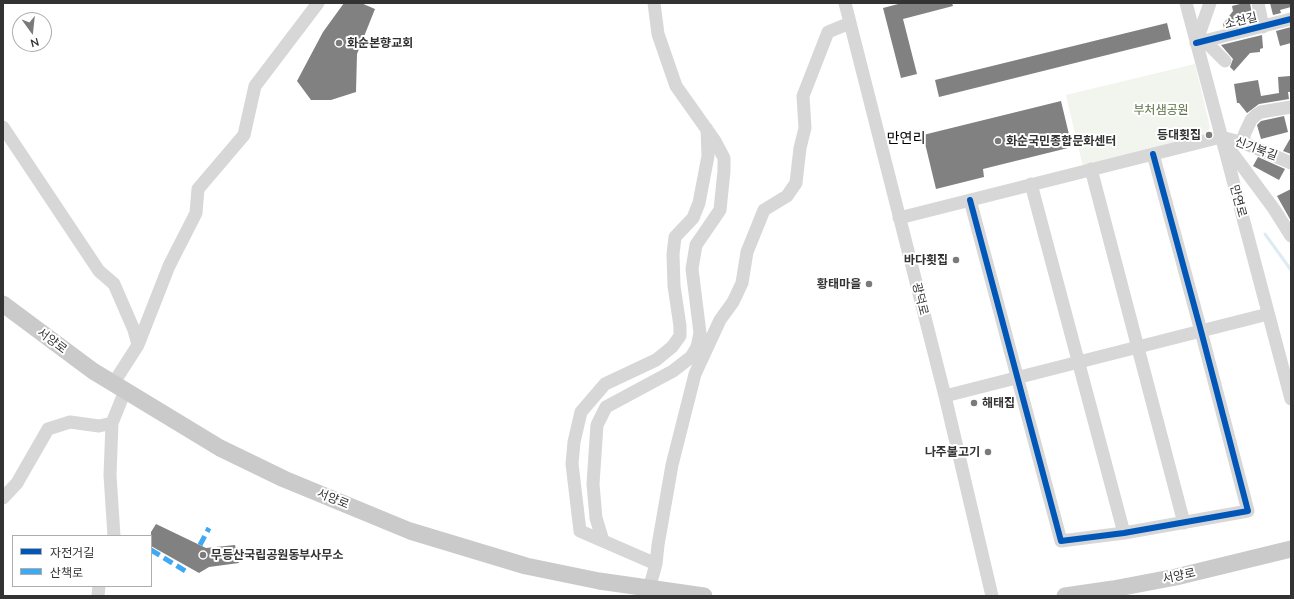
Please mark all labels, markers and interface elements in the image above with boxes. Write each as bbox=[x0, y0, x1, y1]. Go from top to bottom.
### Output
street label: 소천길 bbox=[1223, 10, 1259, 32]
north arrow bbox=[12, 12, 52, 52]
text: N bbox=[29, 35, 41, 50]
place label: 화순본향교회 bbox=[347, 36, 413, 50]
marker: 화순본향교회 bbox=[334, 38, 344, 48]
park label: 부처샘공원 bbox=[1133, 103, 1189, 117]
place label: 등대횟집 bbox=[1157, 128, 1201, 142]
marker: 등대횟집 bbox=[1204, 130, 1214, 140]
district label: 만연리 bbox=[887, 131, 925, 147]
place label: 화순국민종합문화센터 bbox=[1006, 134, 1116, 148]
street label: 신기북길 bbox=[1233, 135, 1279, 163]
marker: 화순국민종합문화센터 bbox=[993, 136, 1003, 146]
street label: 만연로 bbox=[1227, 183, 1249, 219]
place label: 바다횟집 bbox=[904, 253, 948, 267]
marker: 바다횟집 bbox=[951, 255, 961, 265]
place label: 황태마을 bbox=[817, 277, 861, 291]
marker: 황태마을 bbox=[864, 279, 874, 289]
street label: 광덕로 bbox=[909, 281, 931, 317]
street label: 서양로 bbox=[34, 325, 70, 357]
place label: 해태집 bbox=[982, 396, 1015, 410]
marker: 해태집 bbox=[969, 398, 979, 408]
place label: 나주불고기 bbox=[925, 445, 980, 459]
marker: 나주불고기 bbox=[983, 447, 993, 457]
street label: 서양로 bbox=[315, 486, 351, 512]
legend bbox=[12, 535, 152, 587]
text: 자전거길 bbox=[50, 545, 94, 560]
place label: 무등산국립공원동부사무소 bbox=[211, 548, 343, 562]
marker: 무등산국립공원동부사무소 bbox=[198, 550, 208, 560]
text: 산책로 bbox=[50, 565, 83, 580]
street label: 서양로 bbox=[1161, 566, 1197, 586]

